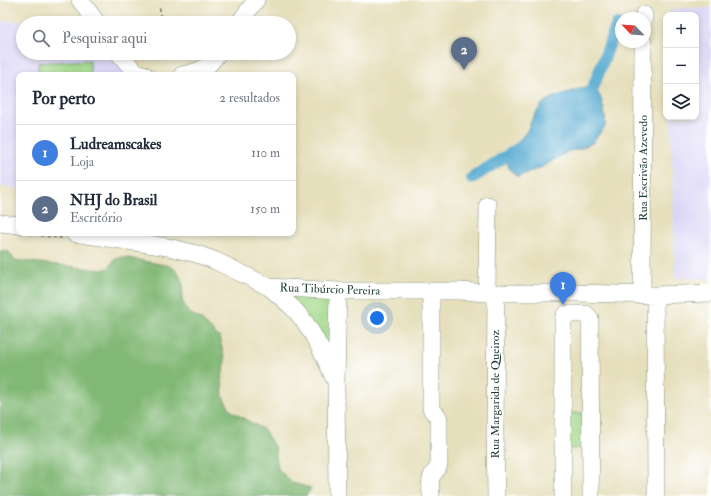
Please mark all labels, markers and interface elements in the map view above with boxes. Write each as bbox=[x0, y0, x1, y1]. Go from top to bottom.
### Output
north arrow bbox=[615, 12, 651, 48]
map controls bbox=[663, 12, 699, 120]
button: + bbox=[663, 12, 699, 48]
search box bbox=[16, 16, 296, 60]
icon: search bbox=[30, 27, 52, 49]
text: Pesquisar aqui bbox=[62, 29, 147, 48]
pin: 2 bbox=[451, 37, 477, 70]
button: − bbox=[663, 48, 699, 84]
button: layers bbox=[663, 84, 699, 120]
text: Por perto bbox=[32, 88, 95, 109]
text: 2 resultados bbox=[219, 90, 280, 106]
street label: Rua Escrivão Azevedo bbox=[636, 115, 651, 221]
text: Ludreamscakes bbox=[70, 135, 161, 154]
text: 1 bbox=[43, 145, 47, 161]
text: 110 m bbox=[251, 145, 280, 161]
text: Loja bbox=[70, 154, 94, 170]
text: NHJ do Brasil bbox=[70, 191, 157, 210]
text: 2 bbox=[42, 201, 48, 217]
text: 150 m bbox=[250, 201, 280, 217]
text: Escritório bbox=[70, 210, 122, 226]
pin: 1 bbox=[550, 272, 576, 305]
street label: Rua Tibúrcio Pereira bbox=[279, 280, 382, 299]
your location bbox=[367, 308, 387, 328]
street label: Rua Margarida de Queiroz bbox=[488, 329, 503, 458]

